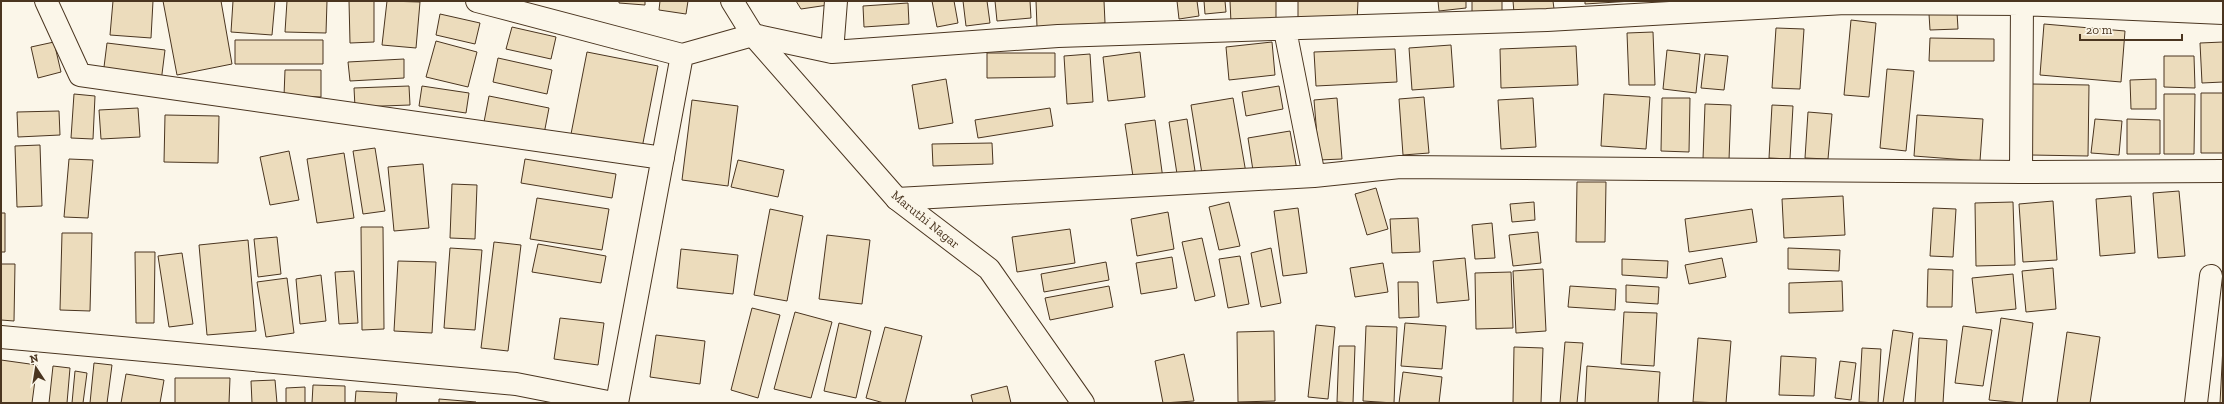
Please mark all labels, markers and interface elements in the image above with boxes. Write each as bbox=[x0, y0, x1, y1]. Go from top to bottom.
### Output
scale bar bbox=[2080, 16, 2182, 42]
text: 20 m bbox=[2086, 23, 2113, 37]
street label: Maruthi Nagar bbox=[889, 187, 963, 251]
north arrow bbox=[16, 348, 56, 388]
text: N bbox=[29, 351, 40, 366]

